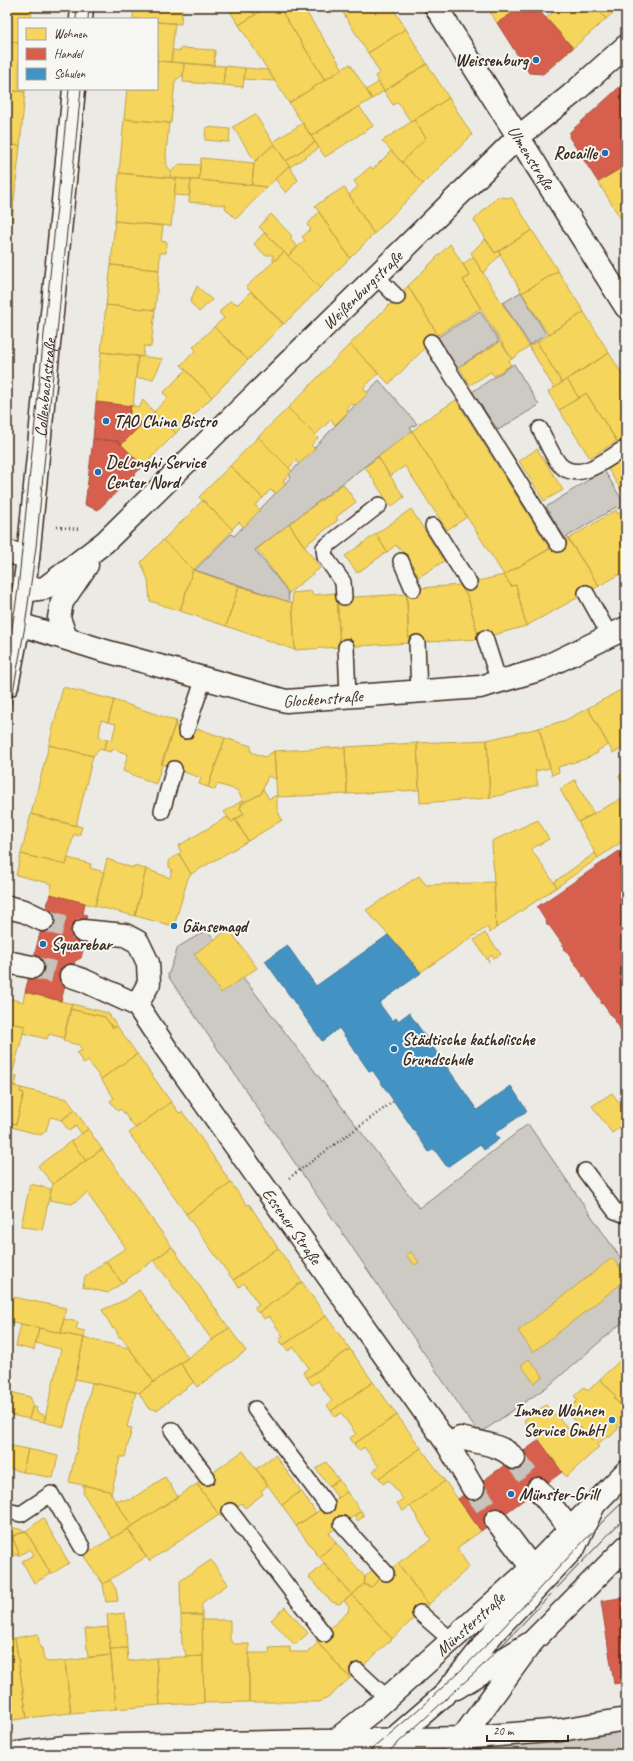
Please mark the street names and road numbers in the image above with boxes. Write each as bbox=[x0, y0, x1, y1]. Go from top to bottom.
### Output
street label: Ulmenstraße bbox=[503, 122, 560, 195]
street label: Weißenburgstraße bbox=[318, 245, 408, 334]
street label: Collenbachstraße bbox=[30, 336, 61, 438]
street label: Glockenstraße bbox=[282, 685, 365, 712]
street label: Essener Straße bbox=[257, 1184, 327, 1270]
street label: Münsterstraße bbox=[431, 1587, 510, 1661]

